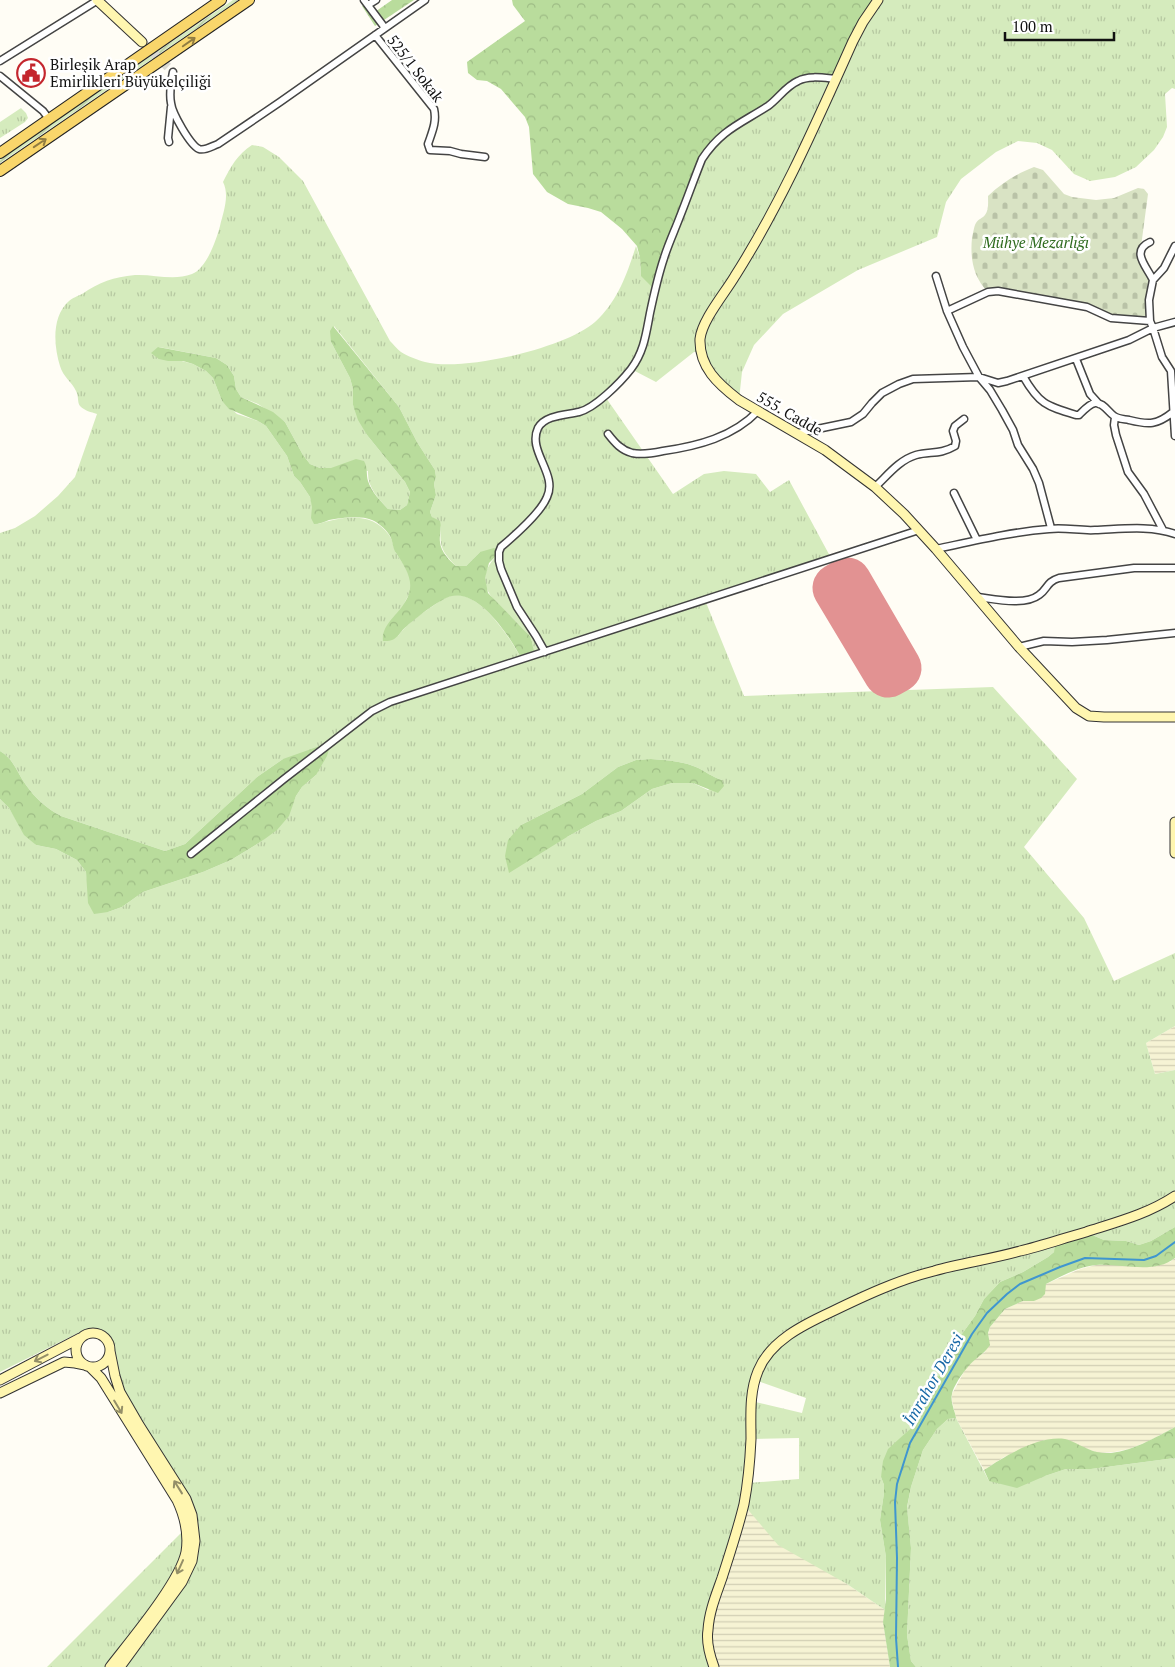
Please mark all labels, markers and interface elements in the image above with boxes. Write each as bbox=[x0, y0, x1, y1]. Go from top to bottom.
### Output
scale bar bbox=[1005, 10, 1114, 42]
text: 100 m bbox=[1012, 16, 1053, 36]
street label: 525/1 Sokak bbox=[383, 30, 449, 106]
one-way arrow bbox=[182, 37, 196, 47]
place label: Birleşik Arap Emirlikleri Büyükelçiliği bbox=[50, 54, 211, 91]
public building icon: Birleşik Arap Emirlikleri Büyükelçiliği bbox=[16, 58, 46, 88]
one-way arrow bbox=[33, 138, 47, 148]
park label: Mühye Mezarlığı bbox=[982, 232, 1089, 252]
street label: 555. Cadde bbox=[754, 386, 826, 440]
water label: İmrahor Deresi bbox=[897, 1328, 969, 1430]
one-way arrow bbox=[34, 1354, 49, 1363]
one-way arrow bbox=[114, 1399, 124, 1413]
one-way arrow bbox=[173, 1481, 183, 1495]
one-way arrow bbox=[175, 1559, 184, 1574]

